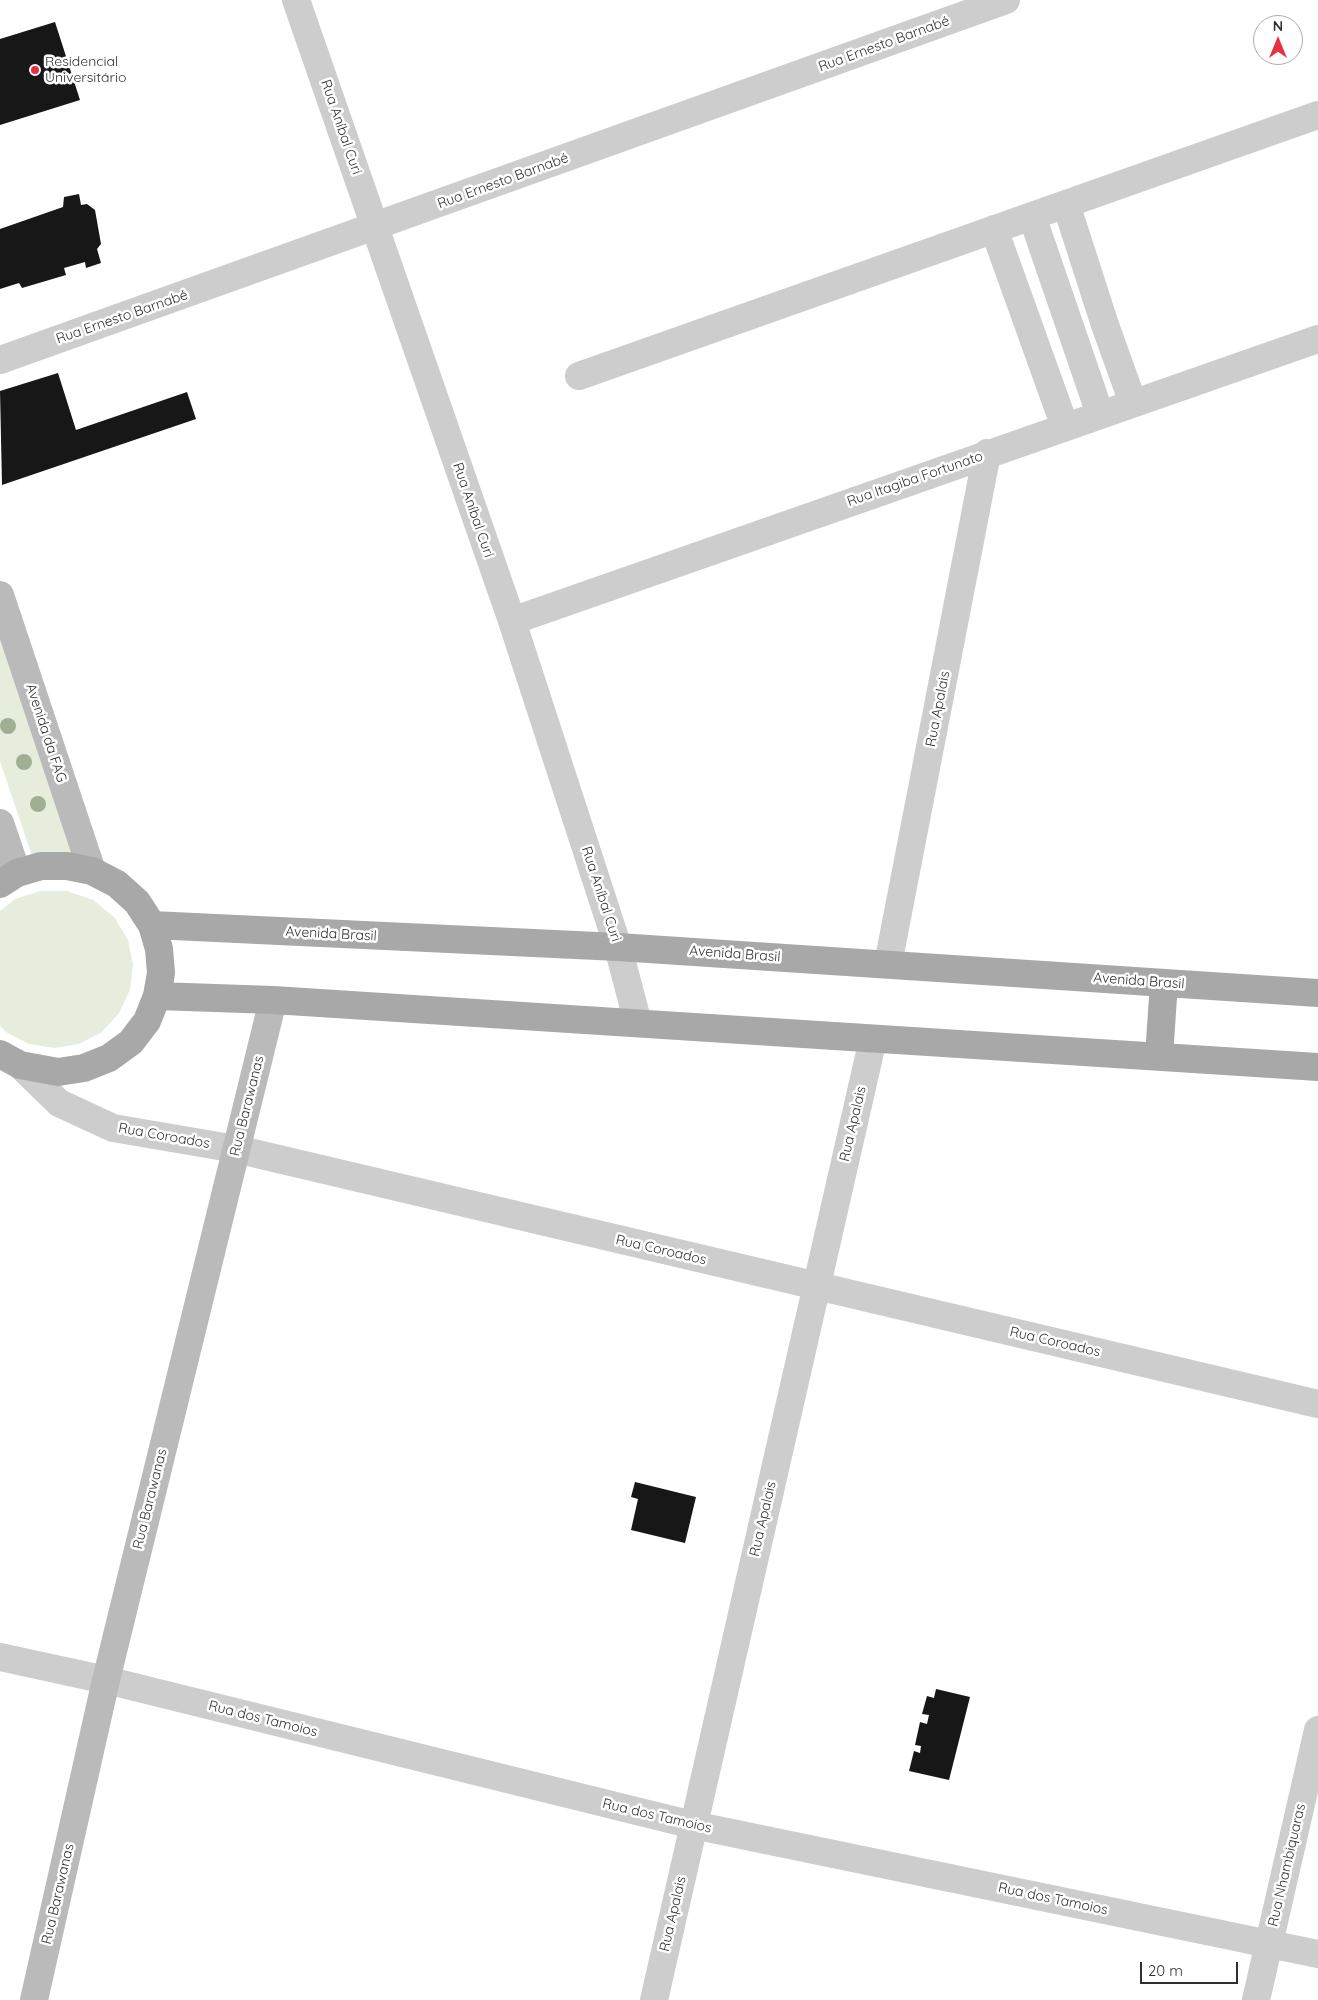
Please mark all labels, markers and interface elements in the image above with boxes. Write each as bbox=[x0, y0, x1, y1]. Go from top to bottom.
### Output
street label: Rua Ernesto Barnabé bbox=[816, 12, 952, 76]
north arrow bbox=[1253, 15, 1303, 65]
text: N bbox=[1273, 17, 1283, 35]
place label: Residencial Universitário bbox=[45, 54, 126, 86]
marker: Residencial Universitário bbox=[29, 64, 41, 76]
street label: Rua Aníbal Curi bbox=[317, 77, 365, 177]
street label: Rua Ernesto Barnabé bbox=[435, 149, 571, 213]
street label: Rua Ernesto Barnabé bbox=[54, 287, 190, 347]
street label: Rua Itagiba Fortunato bbox=[845, 448, 985, 510]
street label: Rua Aníbal Curi bbox=[449, 460, 497, 560]
street label: Rua Apalais bbox=[922, 670, 954, 748]
street label: Avenida da FAG bbox=[22, 682, 70, 784]
street label: Rua Aníbal Curi bbox=[578, 844, 624, 944]
street label: Avenida Brasil bbox=[285, 923, 377, 945]
street label: Avenida Brasil bbox=[689, 942, 781, 966]
street label: Avenida Brasil bbox=[1093, 969, 1185, 993]
street label: Rua Barawanas bbox=[226, 1054, 268, 1158]
street label: Rua Apalais bbox=[836, 1085, 870, 1163]
street label: Rua Coroados bbox=[117, 1120, 211, 1152]
street label: Rua Coroados bbox=[614, 1231, 708, 1269]
street label: Rua Coroados bbox=[1008, 1323, 1102, 1361]
street label: Rua Barawanas bbox=[129, 1447, 171, 1551]
street label: Rua Apalais bbox=[746, 1480, 780, 1558]
street label: Rua dos Tamoios bbox=[207, 1697, 319, 1741]
street label: Rua dos Tamoios bbox=[601, 1795, 713, 1837]
street label: Rua Nhambiquaras bbox=[1265, 1802, 1309, 1928]
street label: Rua Barawanas bbox=[38, 1842, 78, 1946]
street label: Rua Apalais bbox=[656, 1875, 690, 1953]
street label: Rua dos Tamoios bbox=[997, 1879, 1109, 1919]
scale bar bbox=[1143, 1952, 1240, 1984]
text: 20 m bbox=[1148, 1961, 1183, 1980]

